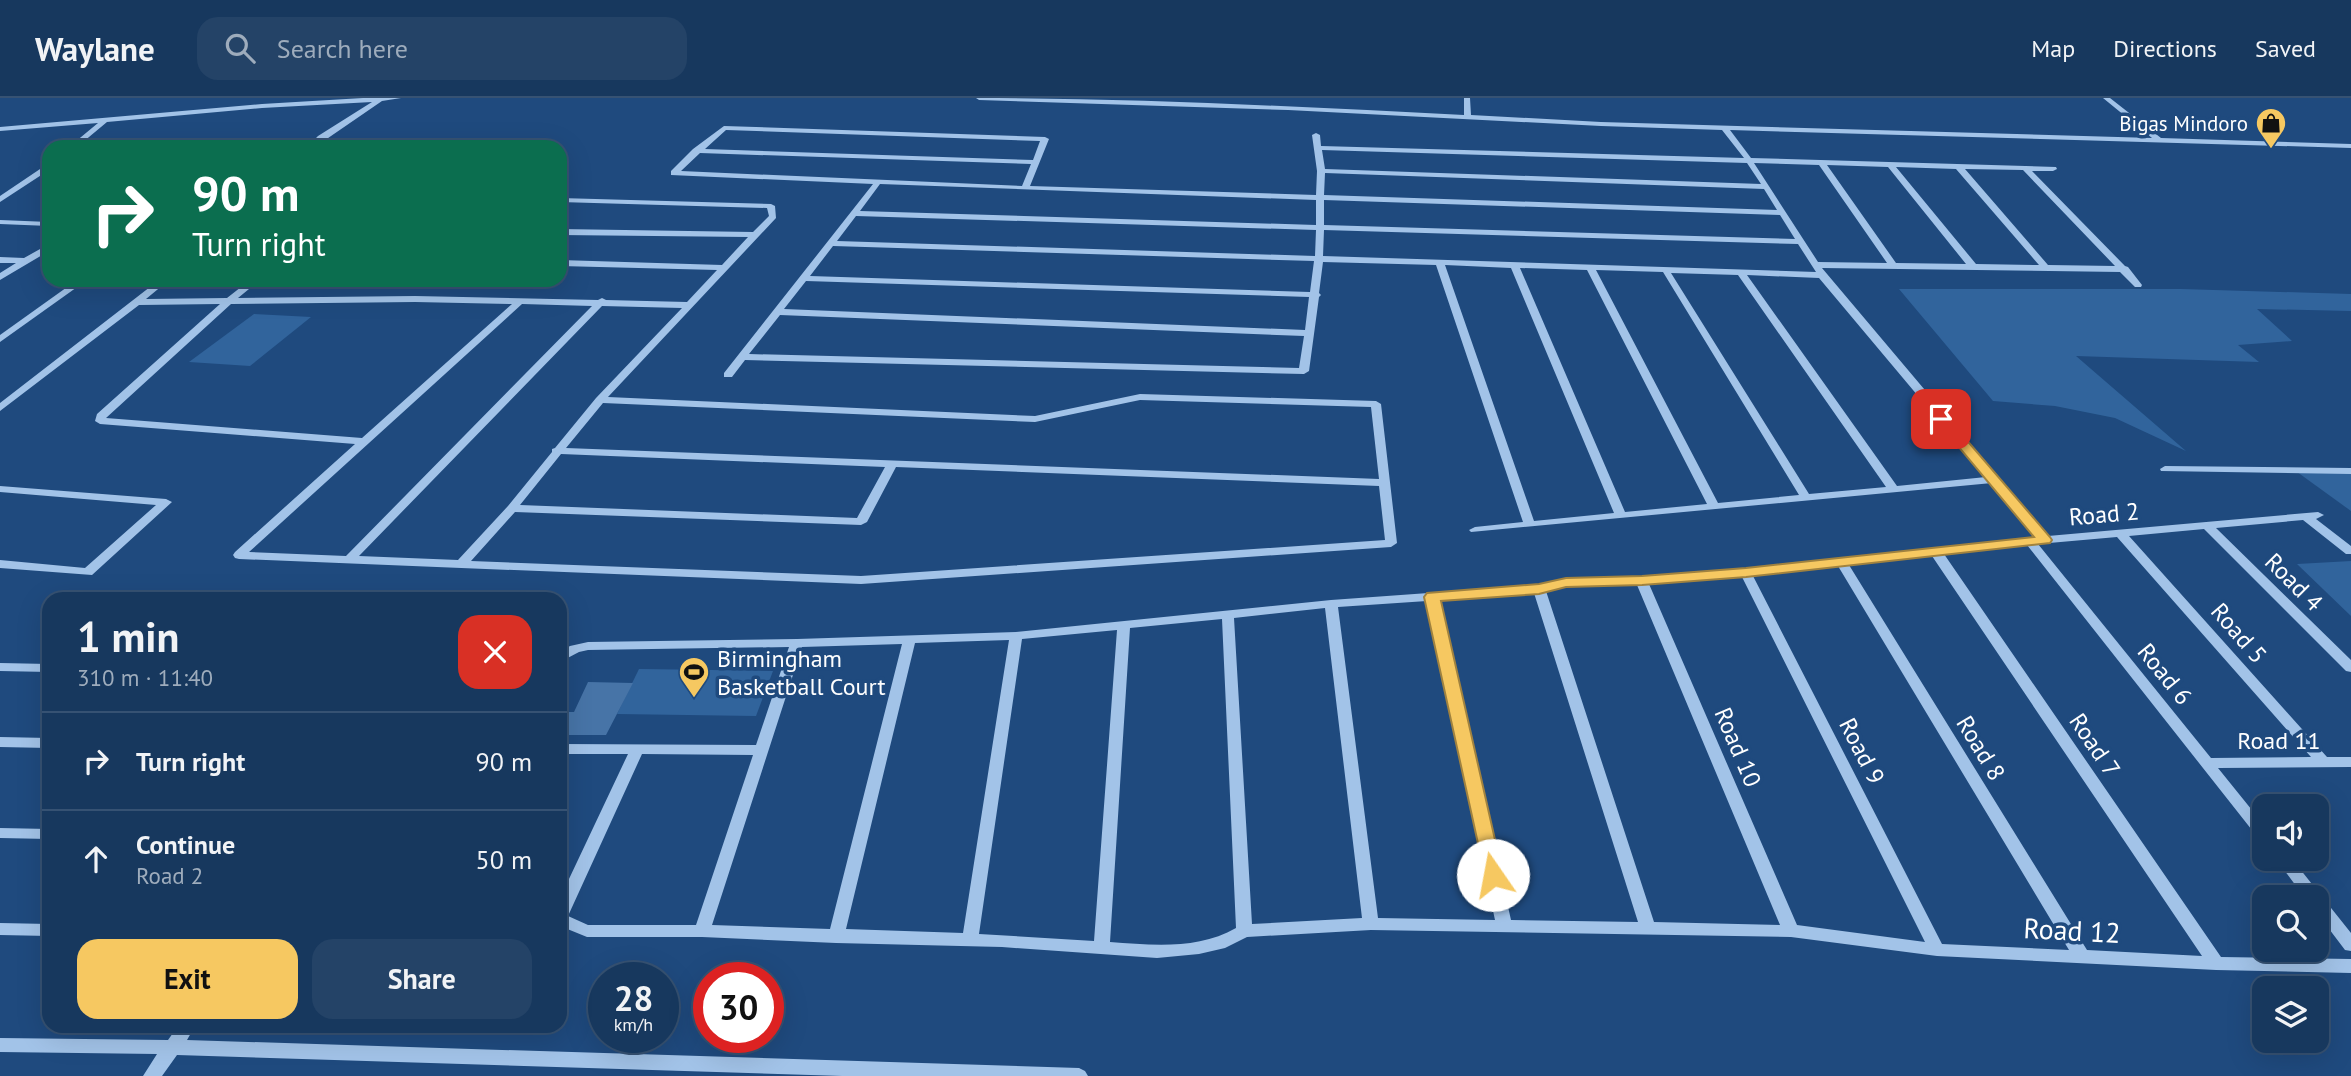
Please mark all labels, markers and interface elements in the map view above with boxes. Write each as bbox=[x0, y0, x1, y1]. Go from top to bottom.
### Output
search box bbox=[197, 17, 687, 80]
text: Waylane bbox=[35, 27, 155, 70]
icon: search bbox=[221, 29, 259, 67]
text: Search here bbox=[277, 32, 408, 65]
text: Map bbox=[2031, 33, 2075, 64]
text: Directions bbox=[2113, 33, 2217, 64]
text: Saved bbox=[2255, 33, 2316, 64]
shop icon: Bigas Mindoro bbox=[2254, 106, 2288, 150]
place label: Bigas Mindoro bbox=[2119, 110, 2248, 137]
text: 90 m bbox=[192, 161, 299, 225]
icon: right bbox=[77, 168, 168, 259]
text: Turn right bbox=[192, 223, 326, 265]
pin bbox=[1911, 389, 1971, 449]
icon: arrive bbox=[1922, 400, 1960, 438]
street label: Road 2 bbox=[2068, 495, 2140, 533]
street label: Road 4 bbox=[2258, 546, 2330, 618]
street label: Road 5 bbox=[2204, 596, 2274, 670]
text: 1 min bbox=[77, 609, 179, 664]
button: close bbox=[458, 615, 532, 689]
street label: Road 6 bbox=[2131, 637, 2199, 711]
place label: Birmingham Basketball Court bbox=[717, 643, 886, 702]
sports icon: Birmingham Basketball Court bbox=[677, 655, 711, 699]
text: 310 m · 11:40 bbox=[77, 663, 213, 692]
street label: Road 10 bbox=[1707, 703, 1769, 791]
street label: Road 7 bbox=[2062, 707, 2128, 783]
street label: Road 8 bbox=[1950, 710, 2012, 786]
street label: Road 9 bbox=[1832, 713, 1892, 789]
street label: Road 11 bbox=[2237, 725, 2321, 756]
icon: right bbox=[77, 742, 115, 780]
text: Turn right bbox=[136, 745, 245, 778]
text: 90 m bbox=[476, 745, 532, 778]
map controls bbox=[2252, 794, 2329, 1053]
button: sound bbox=[2252, 794, 2329, 871]
text: Continue bbox=[136, 828, 235, 861]
position arrow bbox=[1456, 838, 1530, 912]
icon: ahead bbox=[77, 840, 115, 878]
text: 50 m bbox=[476, 843, 532, 876]
text: Road 2 bbox=[136, 861, 203, 890]
button: search bbox=[2252, 885, 2329, 962]
street label: Road 12 bbox=[2022, 909, 2122, 951]
button: Exit bbox=[77, 939, 298, 1019]
button: Share bbox=[312, 939, 532, 1019]
speed limit sign: 30 bbox=[693, 962, 784, 1053]
text: 28 bbox=[614, 975, 653, 1021]
button: layers bbox=[2252, 976, 2329, 1053]
text: km/h bbox=[614, 1013, 653, 1036]

